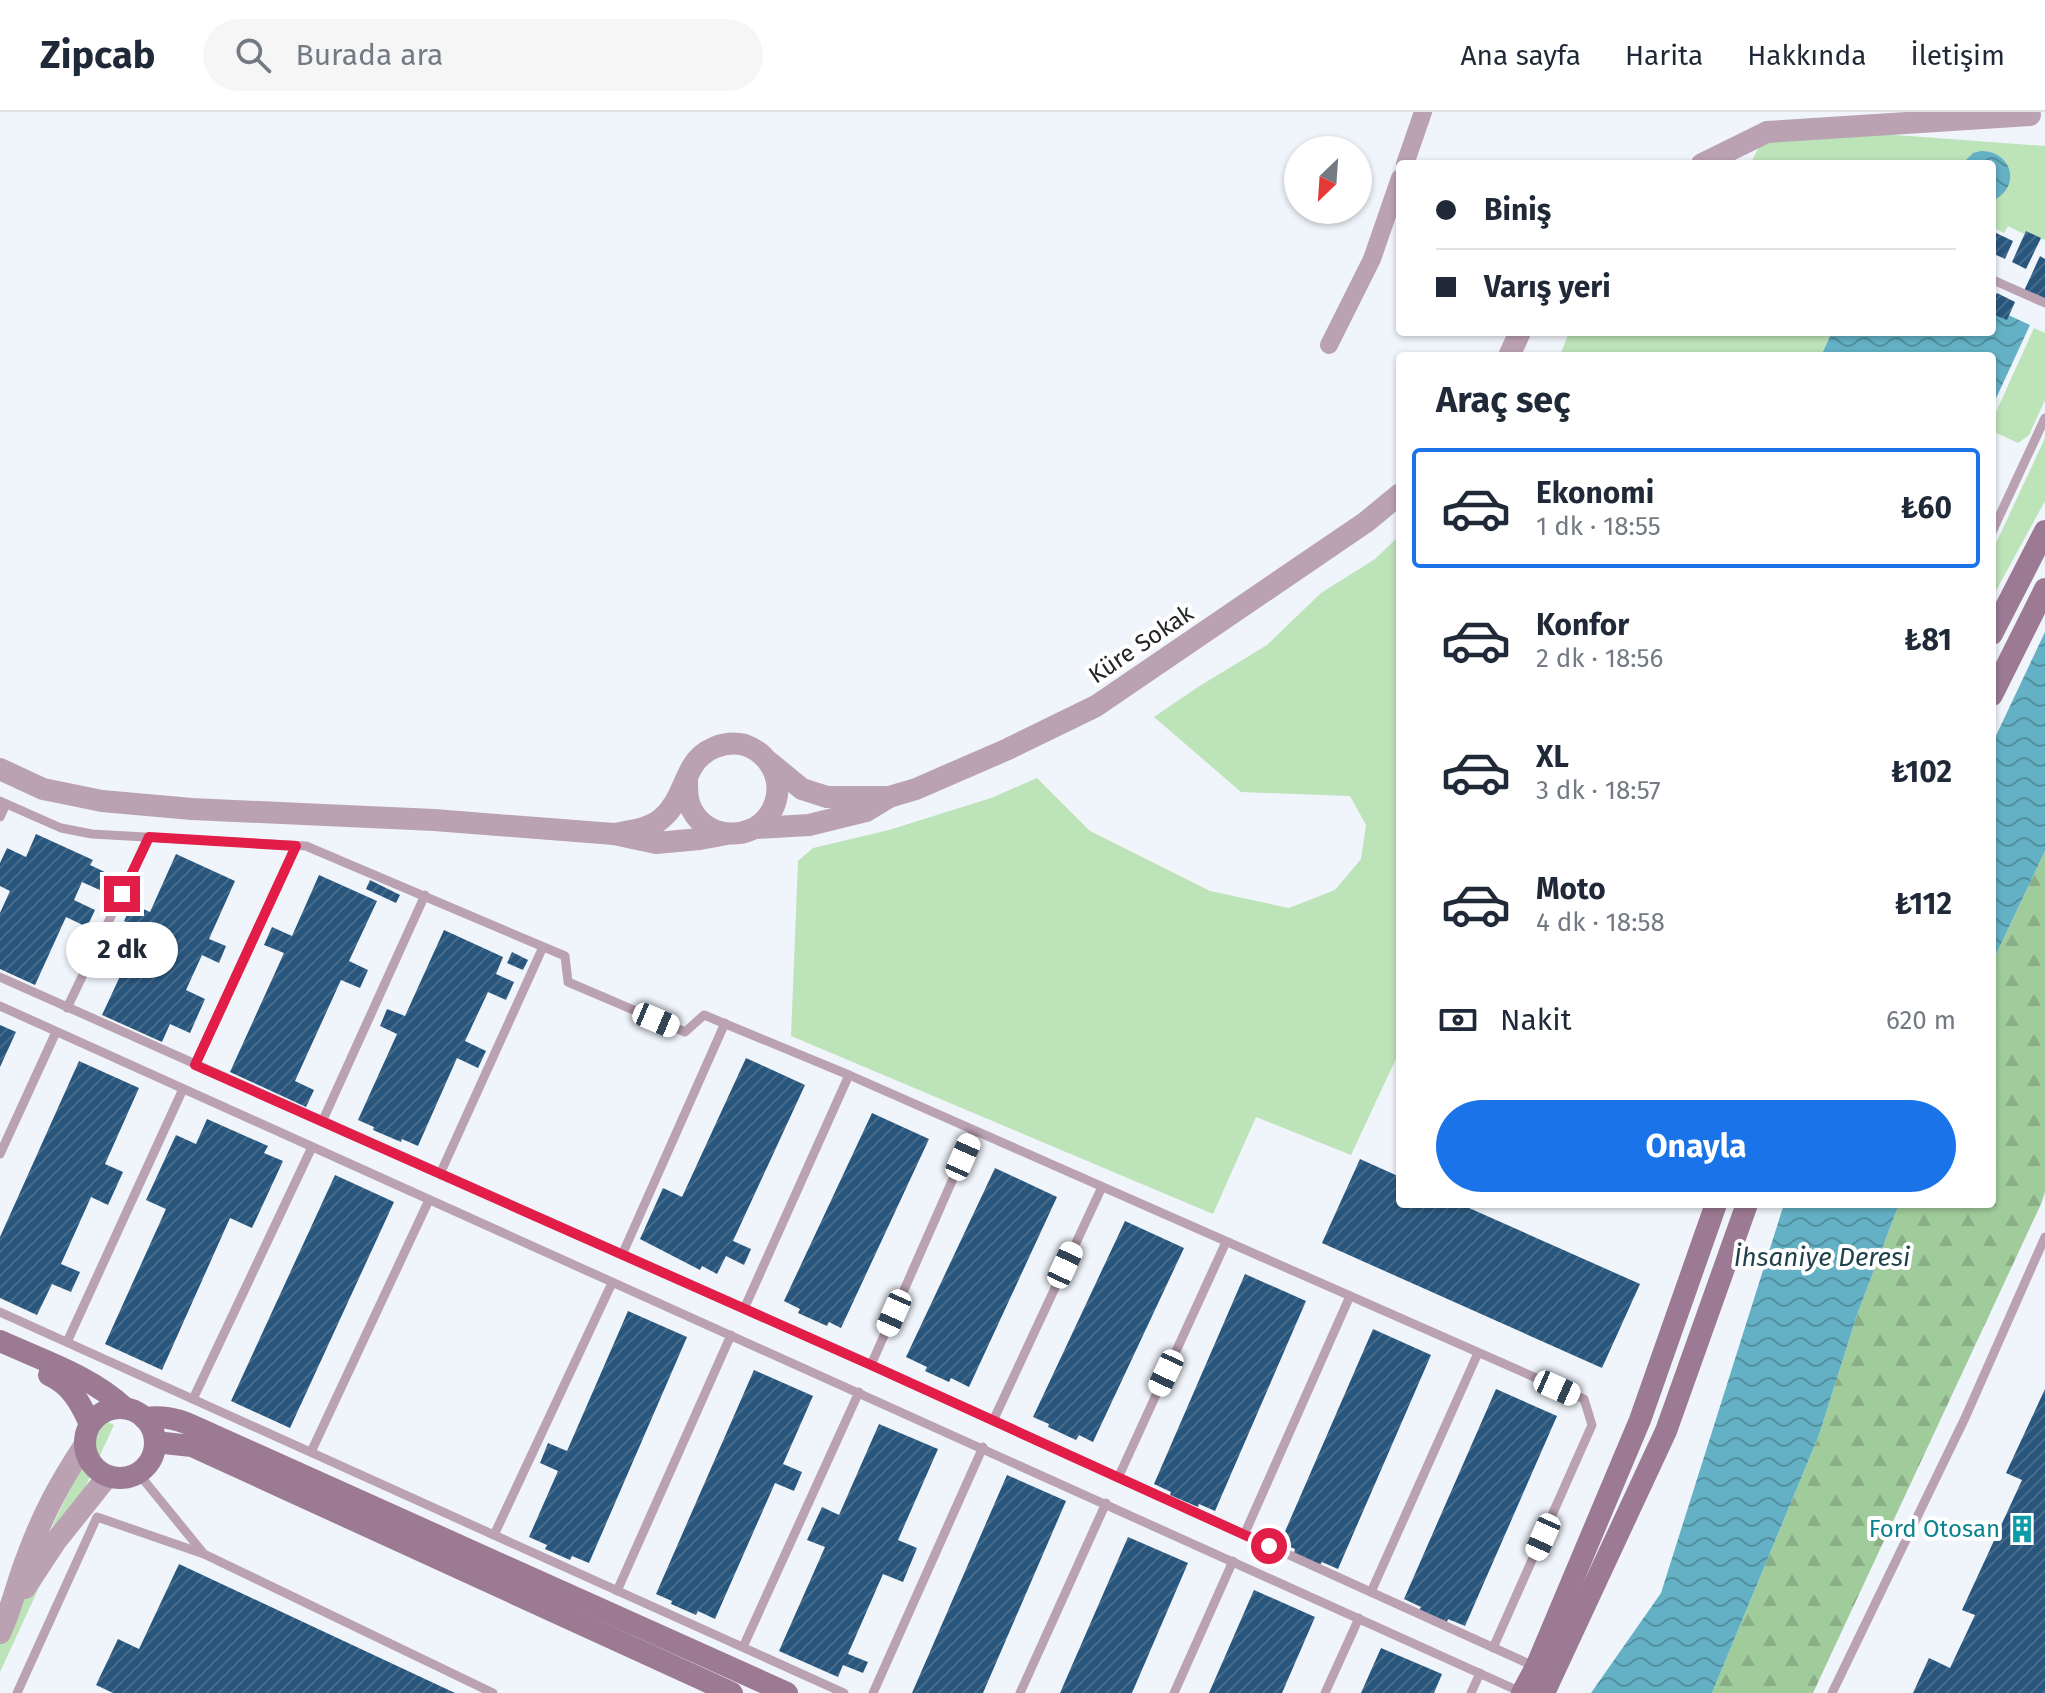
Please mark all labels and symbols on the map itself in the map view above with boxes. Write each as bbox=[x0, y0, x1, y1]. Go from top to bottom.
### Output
north arrow bbox=[1284, 136, 1372, 224]
street label: Küre Sokak bbox=[1083, 598, 1199, 689]
route end bbox=[104, 876, 140, 912]
callout: 2 dk bbox=[66, 922, 178, 978]
car bbox=[629, 1000, 683, 1040]
car bbox=[942, 1130, 984, 1184]
car bbox=[1044, 1238, 1086, 1292]
water label: İhsaniye Deresi bbox=[1734, 1242, 1910, 1273]
car bbox=[873, 1286, 915, 1340]
car bbox=[1145, 1346, 1187, 1400]
car bbox=[1530, 1367, 1584, 1409]
car bbox=[1522, 1510, 1564, 1564]
building icon: Ford Otosan bbox=[2007, 1514, 2037, 1544]
place label: Ford Otosan bbox=[1869, 1515, 2000, 1543]
route start bbox=[1251, 1528, 1287, 1564]

